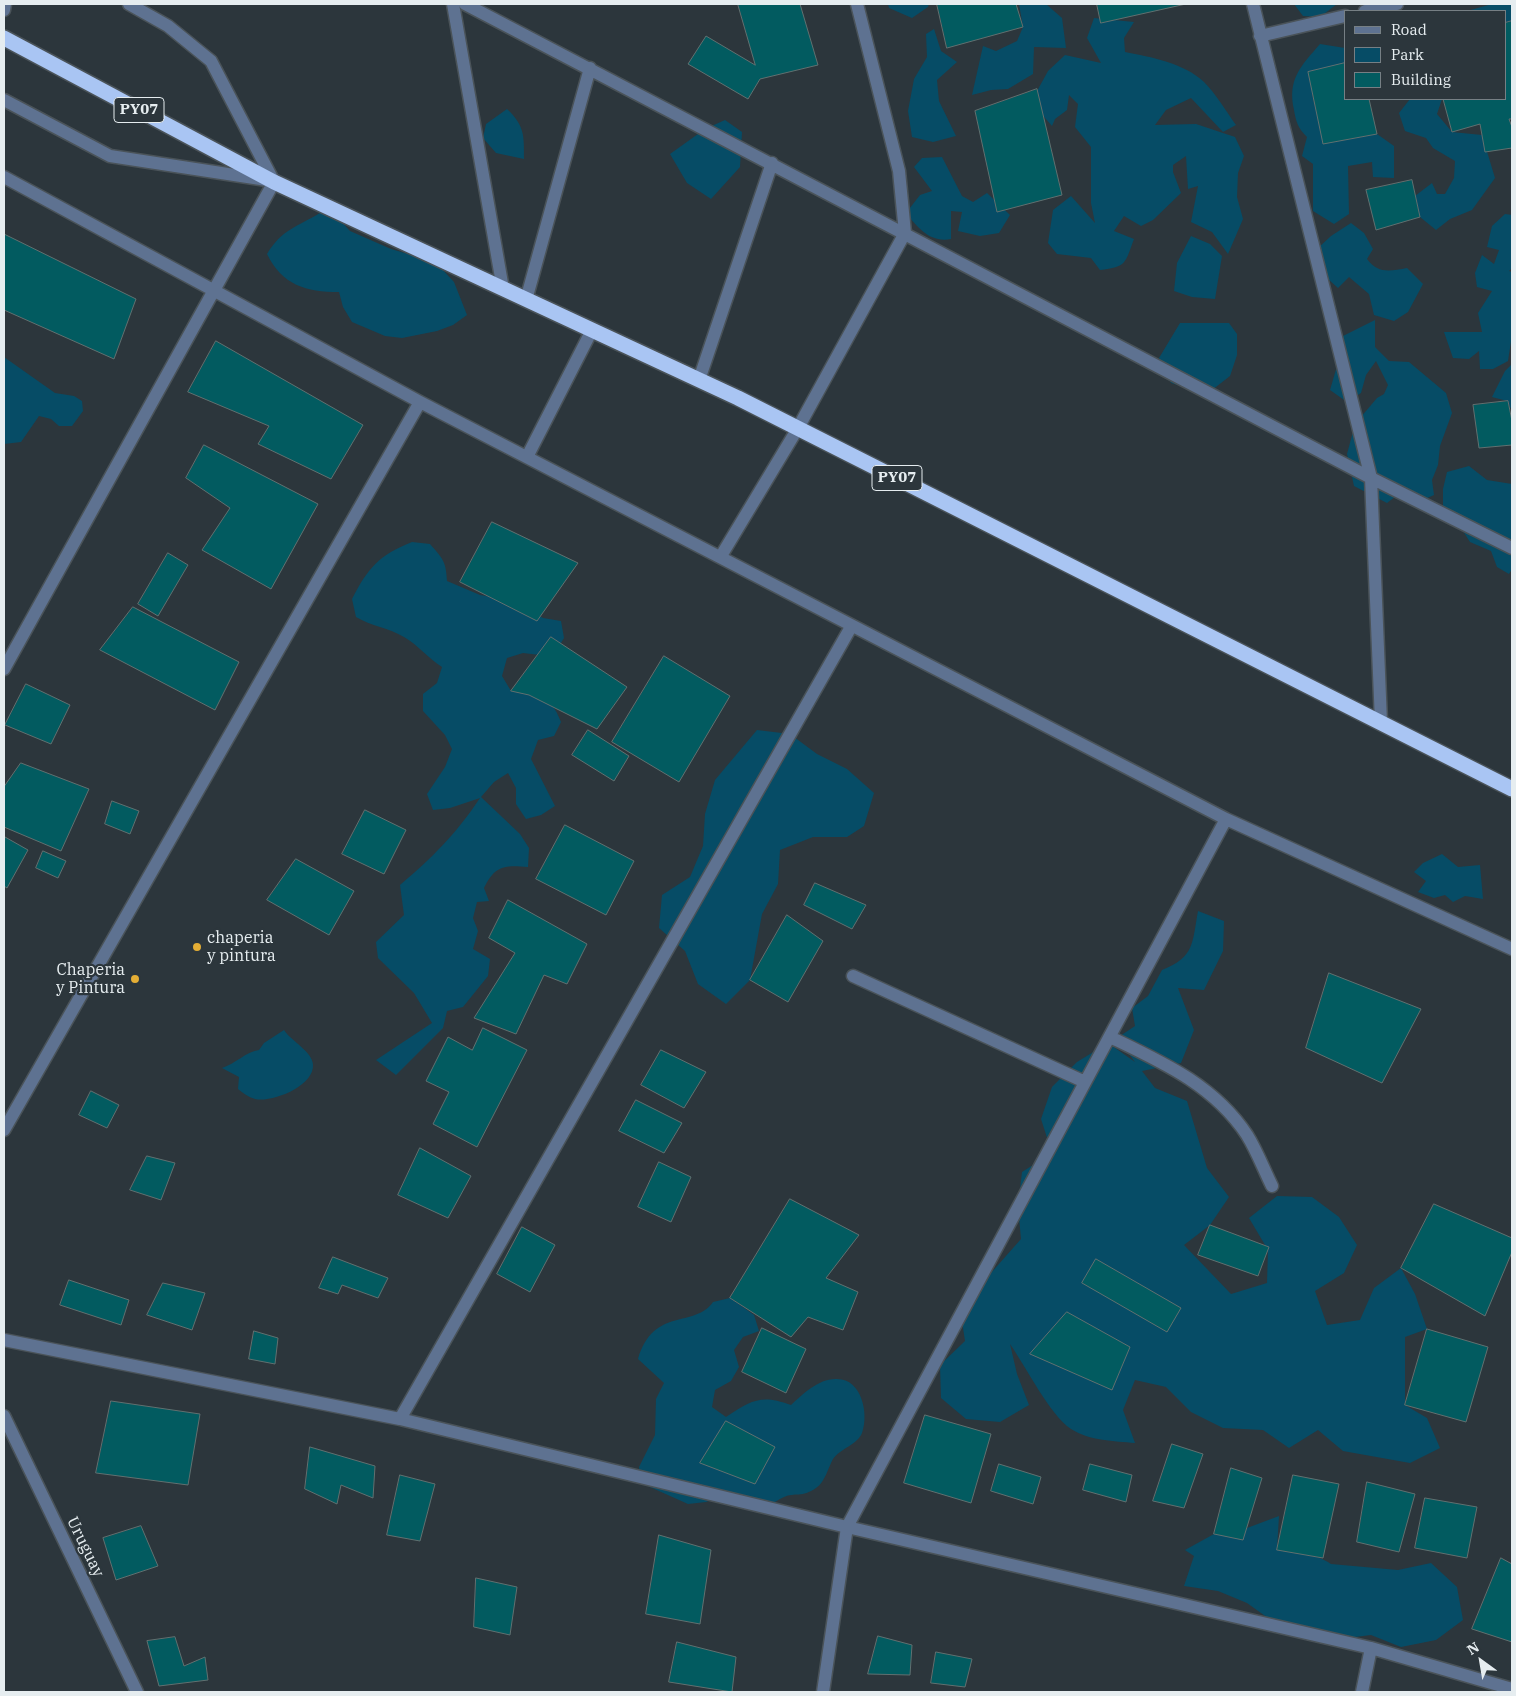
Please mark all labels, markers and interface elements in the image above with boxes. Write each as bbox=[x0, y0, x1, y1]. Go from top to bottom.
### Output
legend bbox=[1344, 10, 1506, 100]
text: Road bbox=[1391, 20, 1427, 39]
text: Park bbox=[1391, 45, 1424, 64]
text: Building bbox=[1391, 70, 1451, 89]
road number: PY07 bbox=[114, 98, 164, 122]
road number: PY07 bbox=[872, 466, 922, 490]
place label: chaperia y pintura bbox=[207, 928, 276, 966]
marker: chaperia y pintura bbox=[191, 941, 203, 953]
place label: Chaperia y Pintura bbox=[56, 960, 125, 998]
marker: Chaperia y Pintura bbox=[129, 973, 141, 985]
street label: Uruguay bbox=[62, 1514, 108, 1580]
north arrow bbox=[1456, 1636, 1506, 1686]
text: N bbox=[1464, 1638, 1483, 1659]

